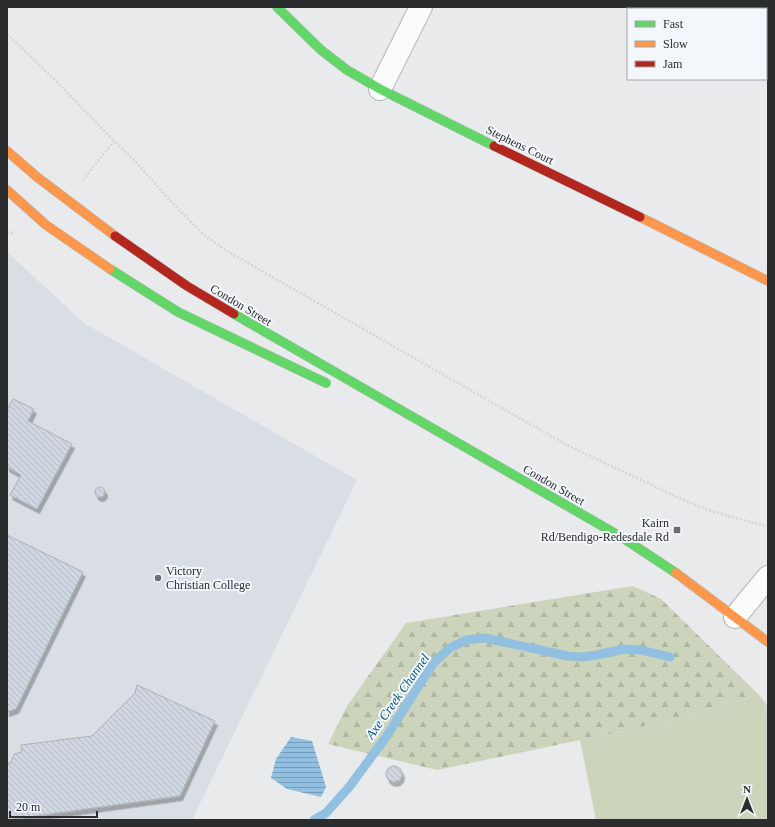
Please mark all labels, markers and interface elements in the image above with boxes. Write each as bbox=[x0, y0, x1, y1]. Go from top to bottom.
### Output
legend bbox=[627, 8, 767, 80]
text: Fast bbox=[663, 17, 684, 31]
text: Slow bbox=[663, 37, 688, 51]
text: Jam bbox=[663, 57, 683, 71]
street label: Stephens Court bbox=[484, 123, 557, 168]
street label: Condon Street bbox=[208, 281, 275, 329]
street label: Condon Street bbox=[521, 462, 588, 509]
place label: Kairn Rd/Bendigo-Redesdale Rd bbox=[541, 516, 669, 544]
marker: Kairn Rd/Bendigo-Redesdale Rd bbox=[672, 525, 682, 535]
place label: Victory Christian College bbox=[166, 564, 250, 592]
marker: Victory Christian College bbox=[153, 573, 163, 583]
water label: Axe Creek Channel bbox=[362, 650, 433, 743]
north arrow bbox=[727, 779, 767, 819]
text: N bbox=[743, 783, 751, 795]
scale bar bbox=[10, 793, 97, 819]
text: 20 m bbox=[16, 800, 41, 814]

